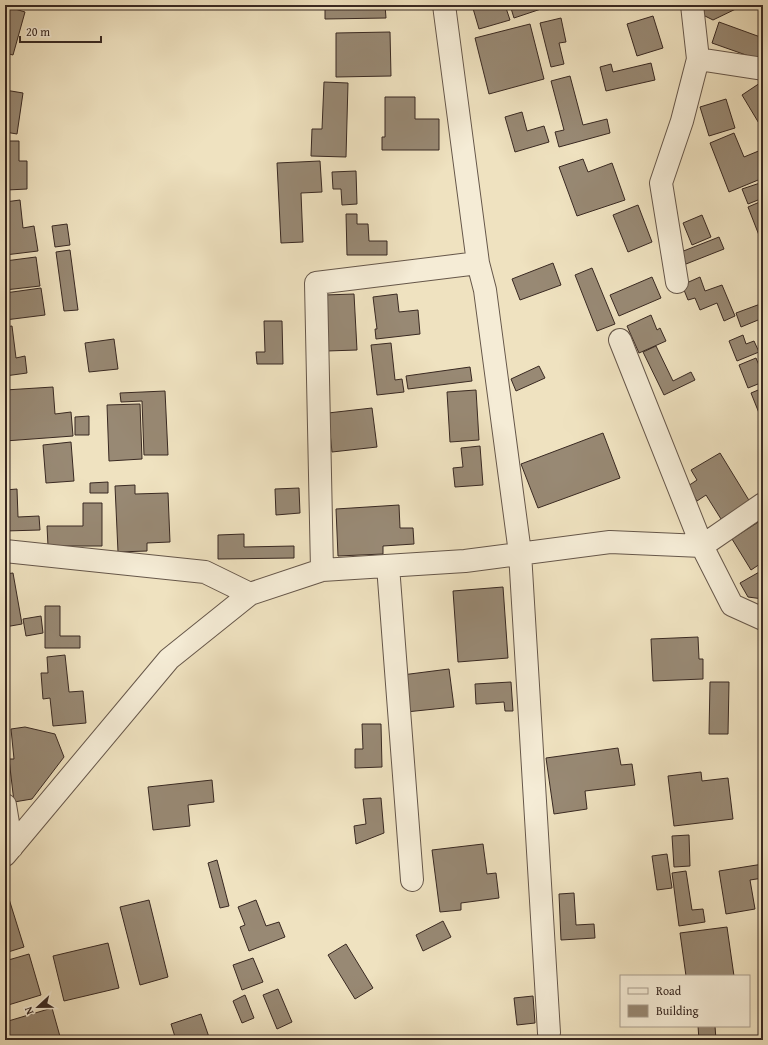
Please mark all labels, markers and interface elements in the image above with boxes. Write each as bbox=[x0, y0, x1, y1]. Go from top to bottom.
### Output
scale bar bbox=[20, 18, 101, 44]
text: 20 m bbox=[26, 23, 50, 40]
legend bbox=[620, 975, 750, 1027]
text: Road bbox=[656, 982, 682, 999]
north arrow bbox=[18, 987, 58, 1027]
text: Building bbox=[656, 1002, 699, 1019]
text: N bbox=[20, 1004, 38, 1017]

